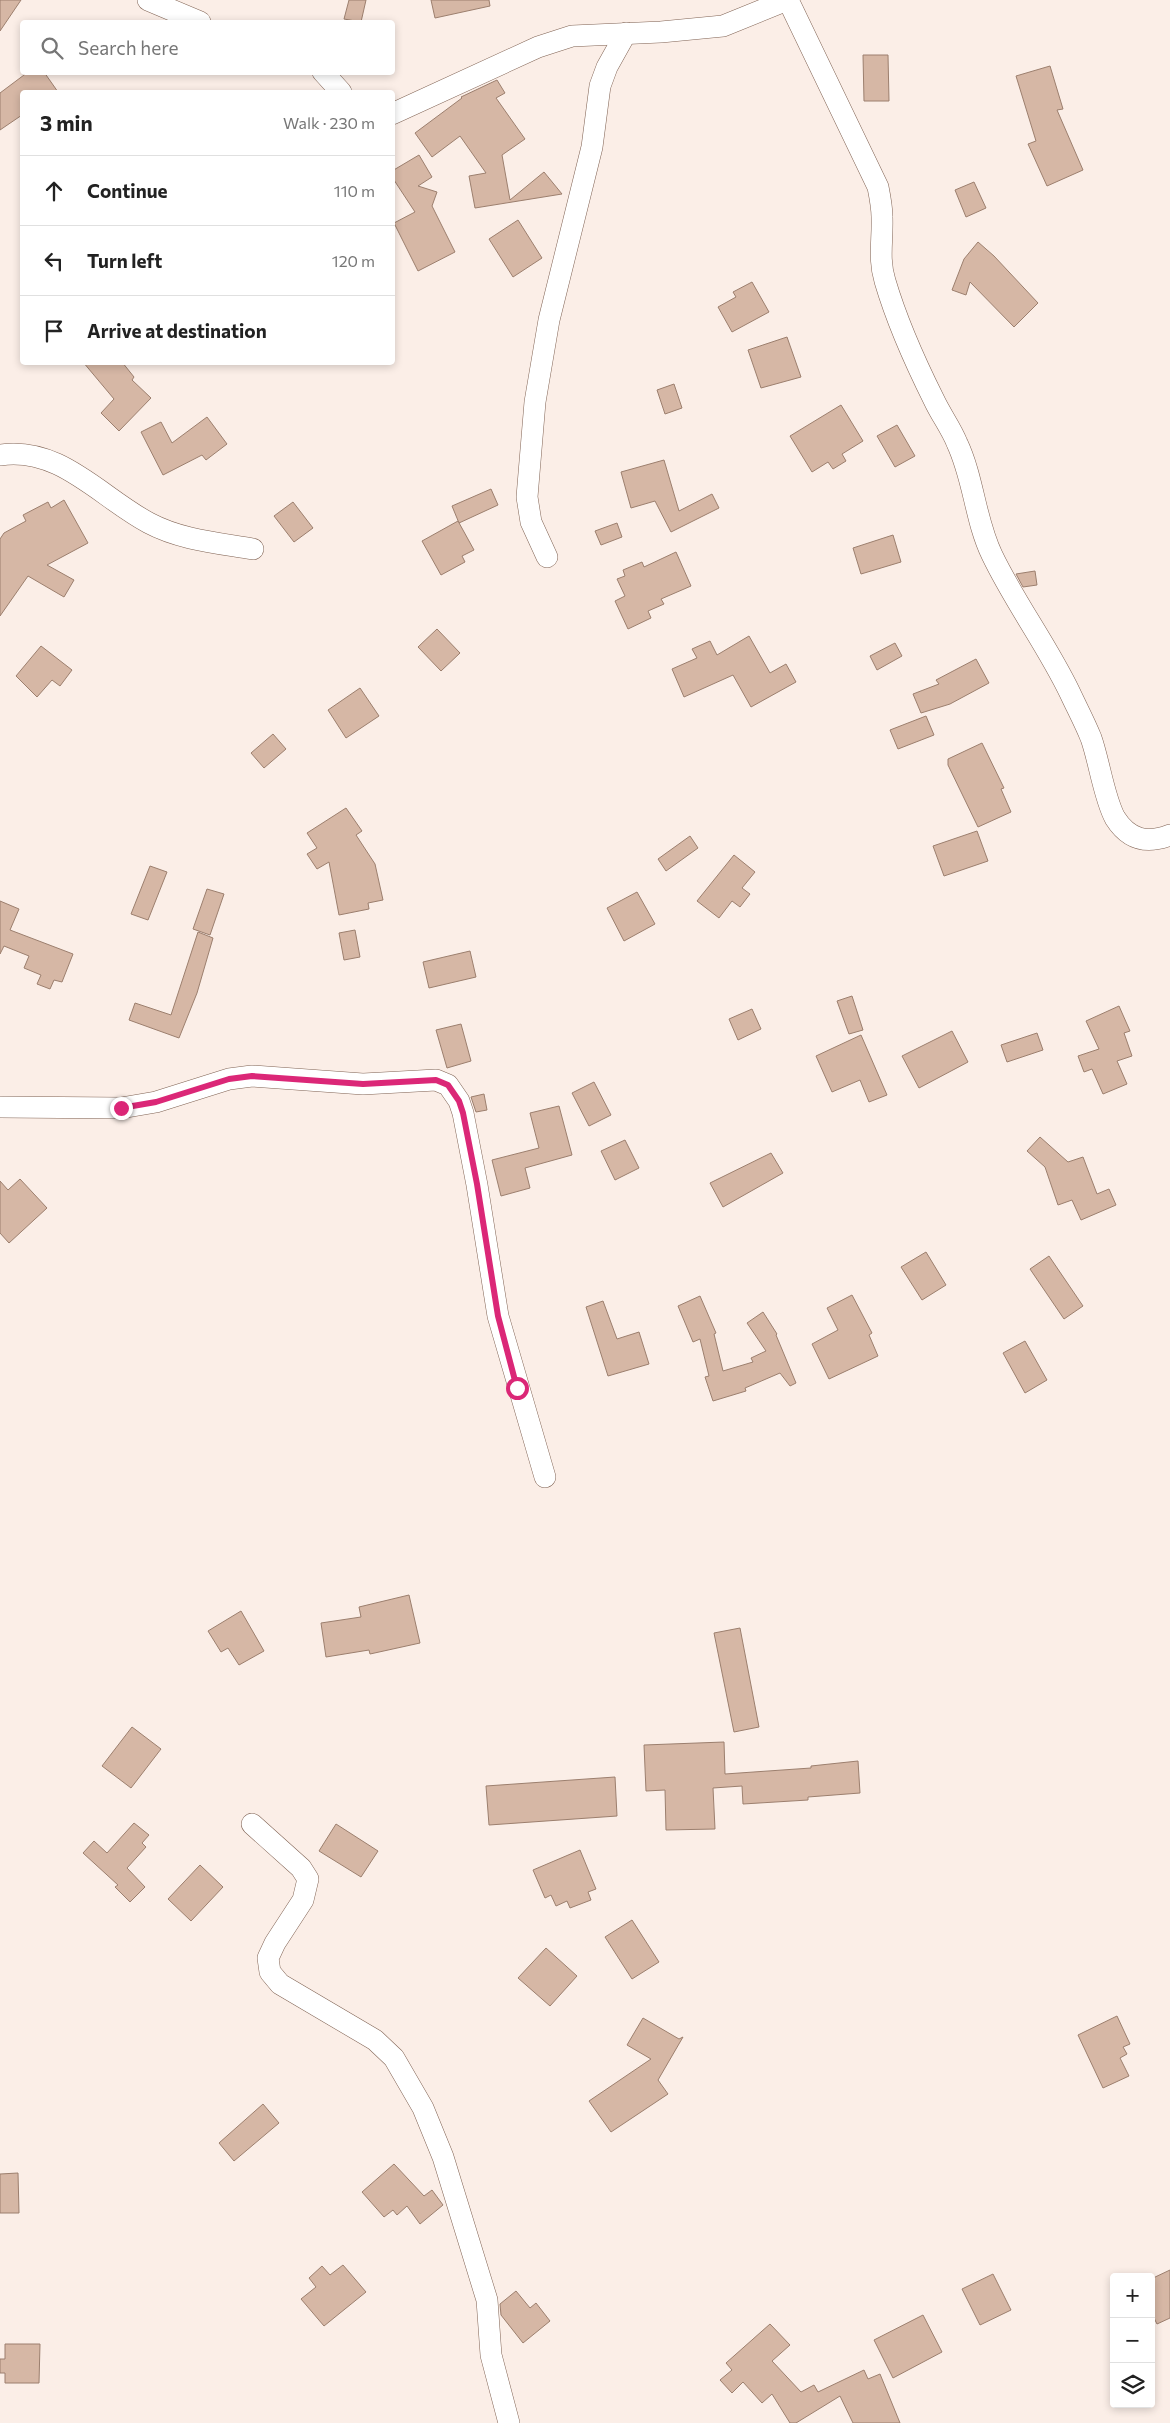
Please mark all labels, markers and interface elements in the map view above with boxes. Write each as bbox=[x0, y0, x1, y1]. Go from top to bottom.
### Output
search box bbox=[20, 20, 395, 75]
icon: search bbox=[38, 34, 66, 62]
text: Search here bbox=[78, 36, 178, 59]
text: 3 min bbox=[40, 110, 93, 135]
text: Walk · 230 m bbox=[283, 113, 375, 132]
icon: ahead bbox=[40, 177, 68, 205]
text: Continue bbox=[87, 179, 167, 202]
text: 110 m bbox=[334, 181, 375, 200]
icon: left bbox=[40, 247, 68, 275]
text: Turn left bbox=[87, 249, 162, 272]
text: 120 m bbox=[332, 251, 375, 270]
icon: arrive bbox=[40, 317, 68, 345]
text: Arrive at destination bbox=[87, 319, 267, 342]
route end bbox=[110, 1097, 133, 1120]
route start bbox=[506, 1377, 529, 1400]
map controls bbox=[1110, 2273, 1155, 2408]
button: + bbox=[1110, 2273, 1155, 2318]
button: − bbox=[1110, 2318, 1155, 2363]
button: layers bbox=[1110, 2363, 1155, 2408]

